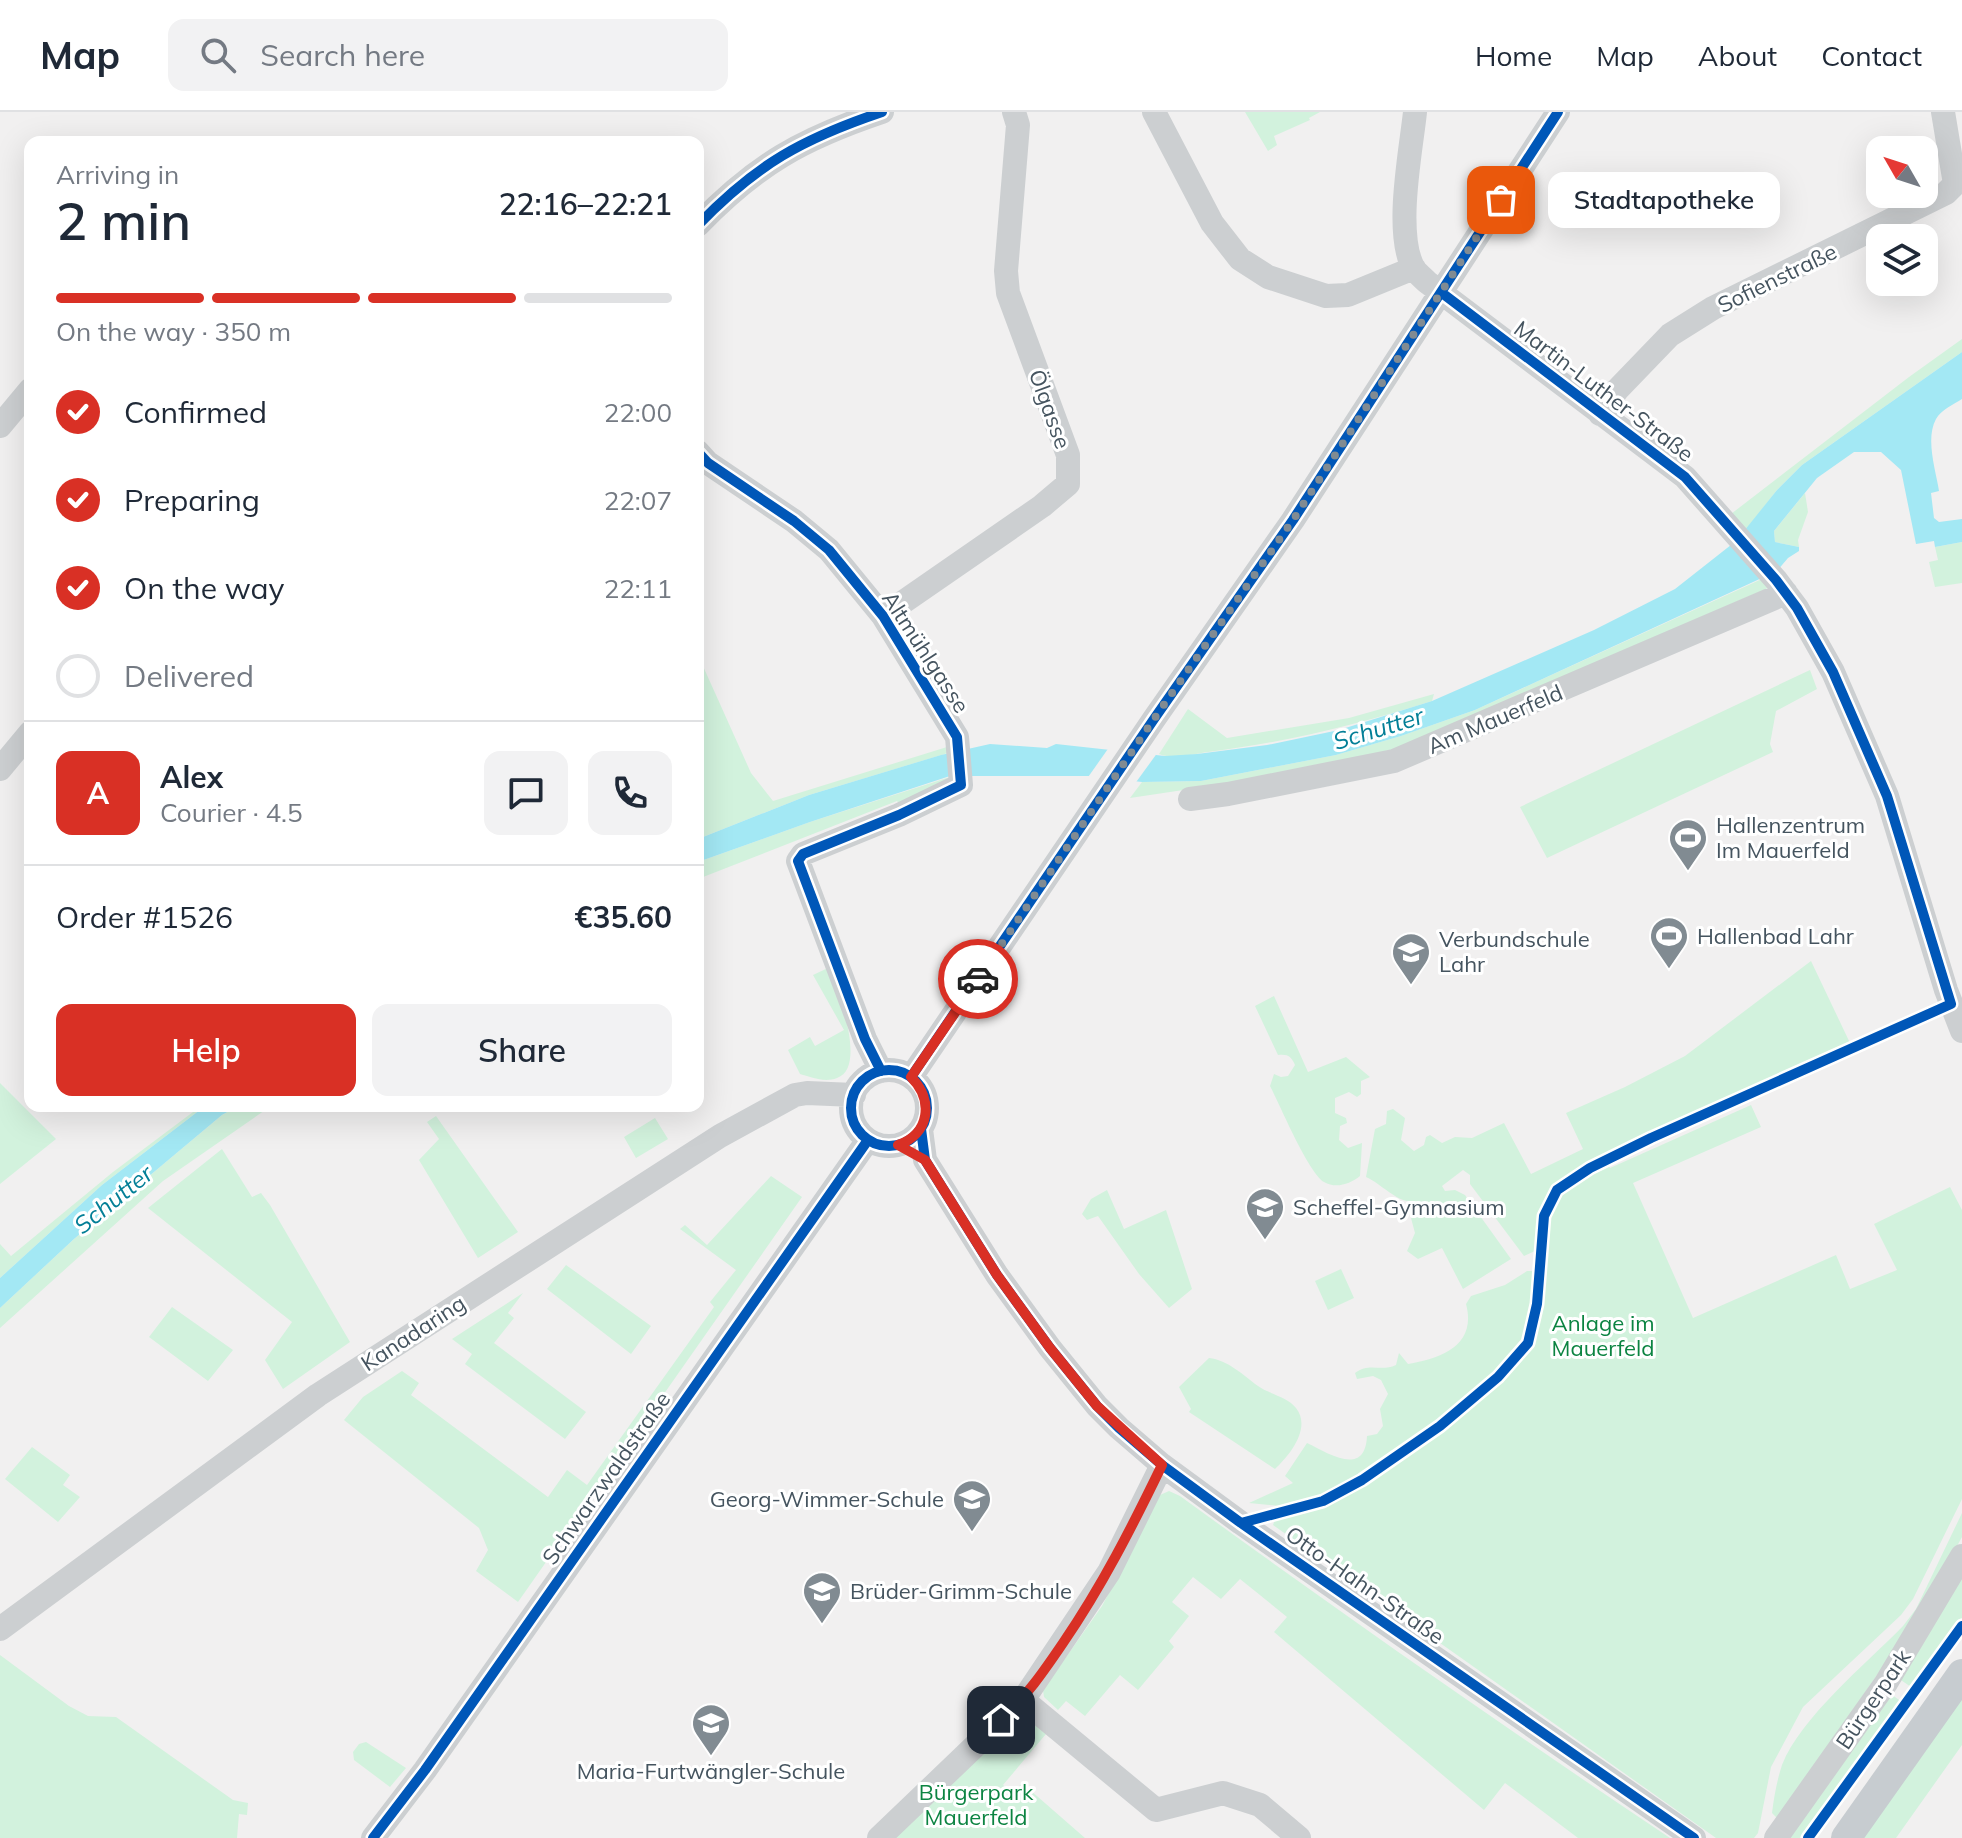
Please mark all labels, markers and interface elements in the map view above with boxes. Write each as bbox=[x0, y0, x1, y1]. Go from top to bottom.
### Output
search box bbox=[168, 19, 728, 91]
text: Map bbox=[40, 31, 120, 79]
icon: search bbox=[196, 33, 240, 77]
text: Search here bbox=[260, 36, 425, 74]
text: Home bbox=[1475, 38, 1552, 73]
text: Map bbox=[1596, 38, 1654, 73]
text: About bbox=[1698, 38, 1777, 73]
text: Contact bbox=[1821, 38, 1922, 73]
north arrow bbox=[1866, 136, 1938, 208]
map controls bbox=[1866, 136, 1938, 296]
text: Arriving in bbox=[56, 158, 179, 191]
pin bbox=[1467, 166, 1535, 234]
callout: Stadtapotheke bbox=[1549, 172, 1781, 228]
icon: bag bbox=[1479, 178, 1523, 222]
text: Stadtapotheke bbox=[1574, 183, 1754, 216]
text: 22:16–22:21 bbox=[499, 185, 672, 223]
text: 2 min bbox=[56, 188, 191, 253]
button: layers bbox=[1866, 224, 1938, 296]
street label: Sofienstraße bbox=[1713, 237, 1841, 319]
street label: Martin-Luther-Straße bbox=[1509, 314, 1699, 468]
text: On the way · 350 m bbox=[56, 315, 291, 348]
street label: Ölgasse bbox=[1023, 365, 1077, 453]
icon: check bbox=[56, 390, 100, 434]
text: Confirmed bbox=[124, 393, 267, 431]
text: 22:00 bbox=[604, 396, 672, 429]
icon: check bbox=[56, 478, 100, 522]
text: Preparing bbox=[124, 481, 260, 519]
text: 22:07 bbox=[604, 484, 672, 517]
icon: check bbox=[56, 566, 100, 610]
text: On the way bbox=[124, 569, 284, 607]
text: 22:11 bbox=[604, 572, 672, 605]
street label: Altmühlgasse bbox=[876, 586, 976, 718]
text: Delivered bbox=[124, 657, 254, 695]
street label: Am Mauerfeld bbox=[1423, 678, 1567, 760]
water label: Schutter bbox=[1329, 700, 1428, 756]
button: chat bbox=[484, 751, 568, 835]
button: phone bbox=[588, 751, 672, 835]
text: Alex bbox=[160, 758, 223, 796]
text: A bbox=[87, 774, 109, 812]
text: Courier · 4.5 bbox=[160, 796, 303, 829]
place label: Hallenzentrum Im Mauerfeld bbox=[1716, 811, 1865, 864]
sports icon: Hallenzentrum Im Mauerfeld bbox=[1667, 817, 1709, 872]
text: Order #1526 bbox=[56, 898, 233, 936]
text: €35.60 bbox=[575, 898, 672, 936]
sports icon: Hallenbad Lahr bbox=[1648, 915, 1690, 970]
place label: Hallenbad Lahr bbox=[1697, 922, 1854, 950]
place label: Verbundschule Lahr bbox=[1439, 925, 1590, 978]
school or university icon: Verbundschule Lahr bbox=[1390, 931, 1432, 986]
courier bbox=[938, 939, 1018, 1019]
icon: car bbox=[956, 957, 1000, 1001]
button: Help bbox=[56, 1004, 356, 1096]
button: Share bbox=[372, 1004, 672, 1096]
water label: Schutter bbox=[67, 1157, 160, 1240]
school or university icon: Scheffel-Gymnasium bbox=[1244, 1186, 1286, 1241]
place label: Scheffel-Gymnasium bbox=[1293, 1193, 1505, 1221]
street label: Kanadaring bbox=[355, 1289, 471, 1377]
park label: Anlage im Mauerfeld bbox=[1551, 1309, 1655, 1362]
street label: Schwarzwaldstraße bbox=[536, 1386, 676, 1570]
school or university icon: Georg-Wimmer-Schule bbox=[951, 1478, 993, 1533]
place label: Georg-Wimmer-Schule bbox=[710, 1485, 944, 1513]
street label: Otto-Hahn-Straße bbox=[1280, 1520, 1450, 1650]
school or university icon: Brüder-Grimm-Schule bbox=[801, 1570, 843, 1625]
place label: Brüder-Grimm-Schule bbox=[850, 1577, 1072, 1605]
street label: Bürgerpark bbox=[1829, 1643, 1917, 1754]
pin bbox=[967, 1686, 1035, 1754]
icon: home bbox=[979, 1698, 1023, 1742]
school or university icon: Maria-Furtwängler-Schule bbox=[690, 1702, 732, 1757]
place label: Maria-Furtwängler-Schule bbox=[577, 1757, 845, 1785]
park label: Bürgerpark Mauerfeld bbox=[919, 1778, 1034, 1831]

